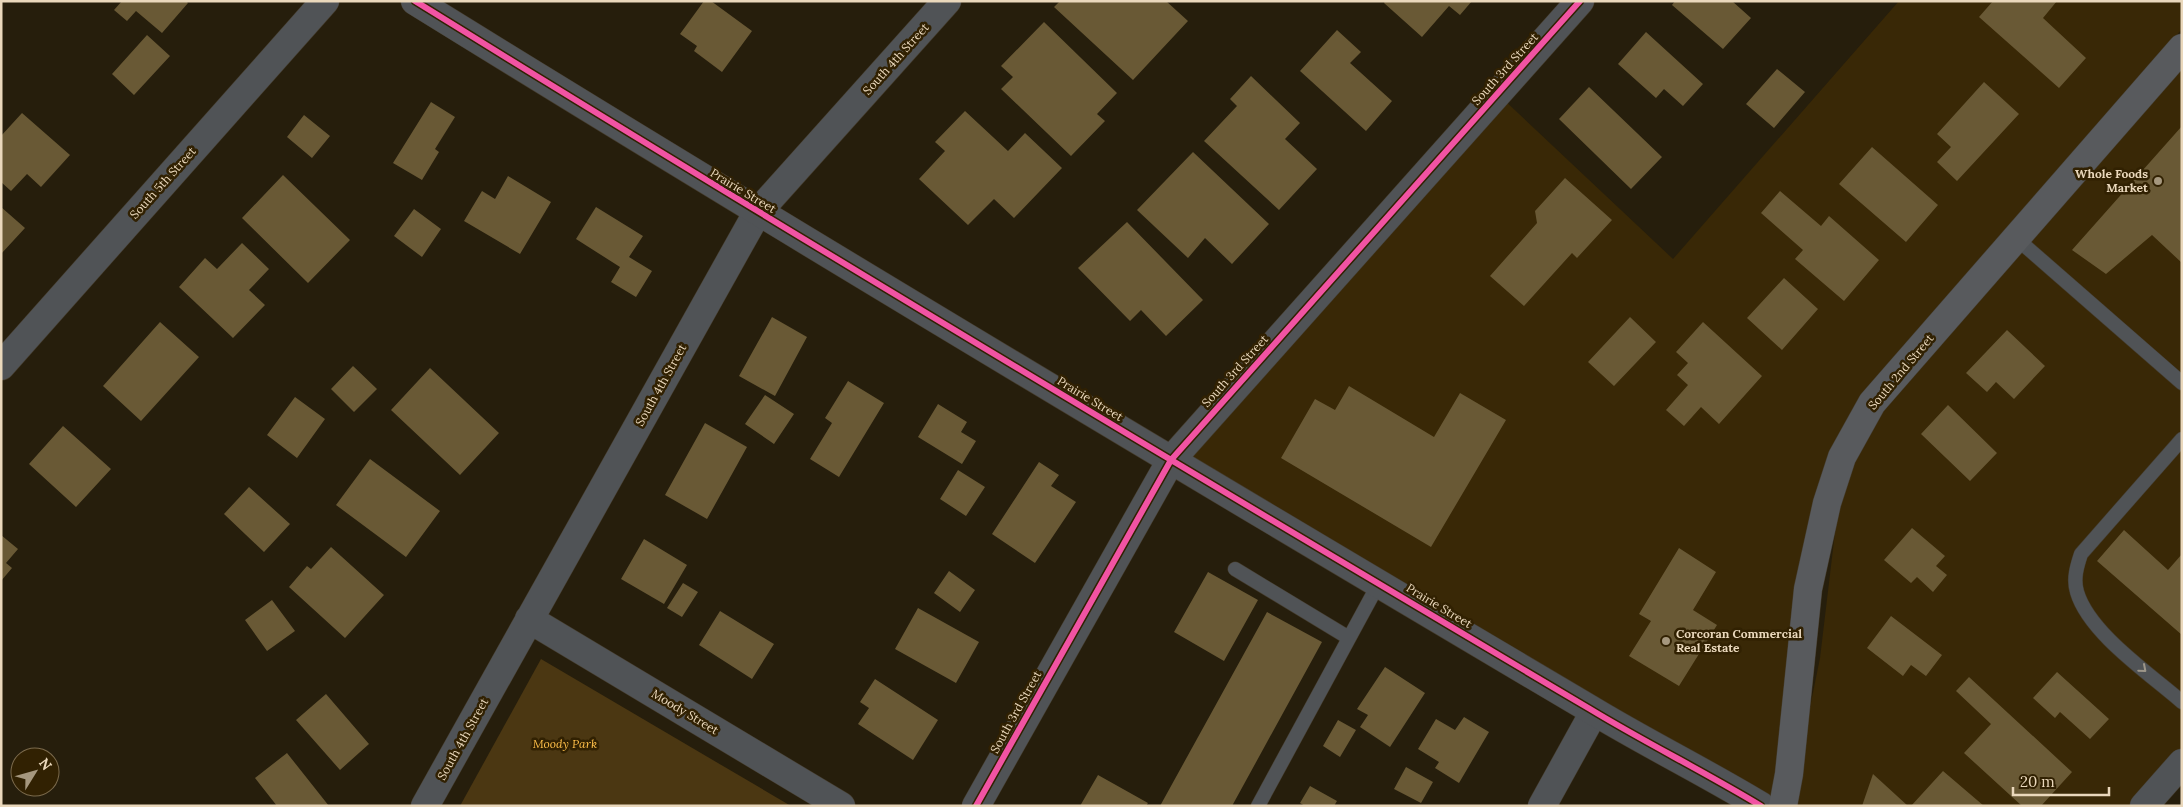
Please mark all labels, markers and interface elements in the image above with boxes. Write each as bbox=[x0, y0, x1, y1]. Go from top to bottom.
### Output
street label: South 4th Street bbox=[859, 19, 932, 98]
street label: South 3rd Street bbox=[1468, 29, 1541, 108]
street label: South 5th Street bbox=[126, 143, 199, 222]
street label: Prairie Street bbox=[708, 165, 779, 216]
place label: Whole Foods Market bbox=[2075, 166, 2149, 195]
marker: Whole Foods Market bbox=[2152, 175, 2164, 187]
street label: South 3rd Street bbox=[1198, 331, 1271, 410]
street label: South 2nd Street bbox=[1865, 331, 1937, 413]
street label: South 4th Street bbox=[632, 341, 689, 428]
street label: Prairie Street bbox=[1055, 373, 1126, 424]
street label: Prairie Street bbox=[1404, 580, 1475, 631]
place label: Corcoran Commercial Real Estate bbox=[1676, 626, 1802, 655]
marker: Corcoran Commercial Real Estate bbox=[1660, 635, 1672, 647]
one-way arrow bbox=[2137, 663, 2146, 672]
street label: South 3rd Street bbox=[987, 668, 1045, 756]
street label: Moody Street bbox=[649, 686, 722, 738]
street label: South 4th Street bbox=[434, 695, 491, 782]
park label: Moody Park bbox=[533, 736, 597, 751]
north arrow bbox=[10, 747, 60, 797]
text: N bbox=[35, 754, 56, 774]
scale bar bbox=[2013, 764, 2109, 796]
text: 20 m bbox=[2020, 772, 2055, 791]

